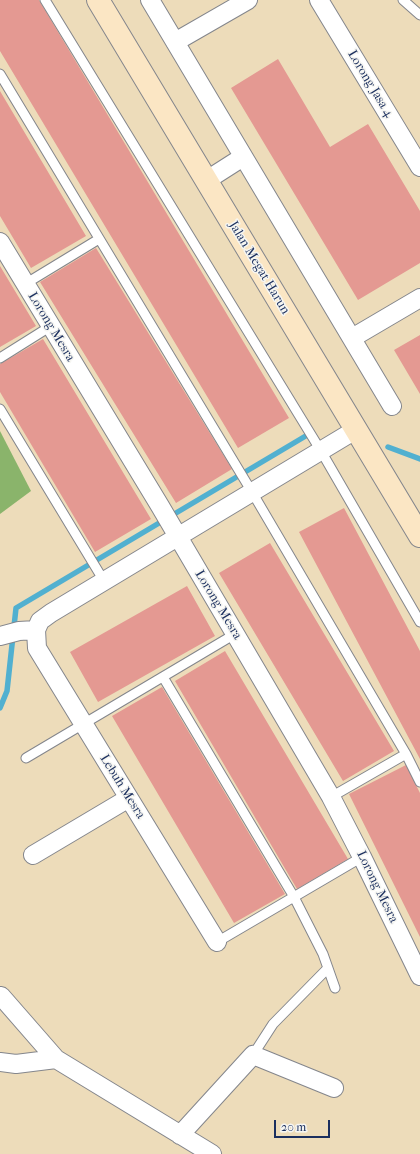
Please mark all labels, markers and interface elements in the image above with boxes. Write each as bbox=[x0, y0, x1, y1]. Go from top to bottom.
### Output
street label: Lorong Jasa 4 bbox=[344, 48, 396, 120]
street label: Jalan Megat Harun bbox=[225, 219, 293, 317]
street label: Lorong Mesra bbox=[24, 289, 78, 365]
street label: Lorong Mesra bbox=[191, 567, 245, 643]
street label: Lebuh Mesra bbox=[96, 752, 148, 822]
street label: Lorong Mesra bbox=[353, 848, 401, 926]
scale bar bbox=[276, 1112, 332, 1138]
text: 20 m bbox=[281, 1120, 306, 1134]

